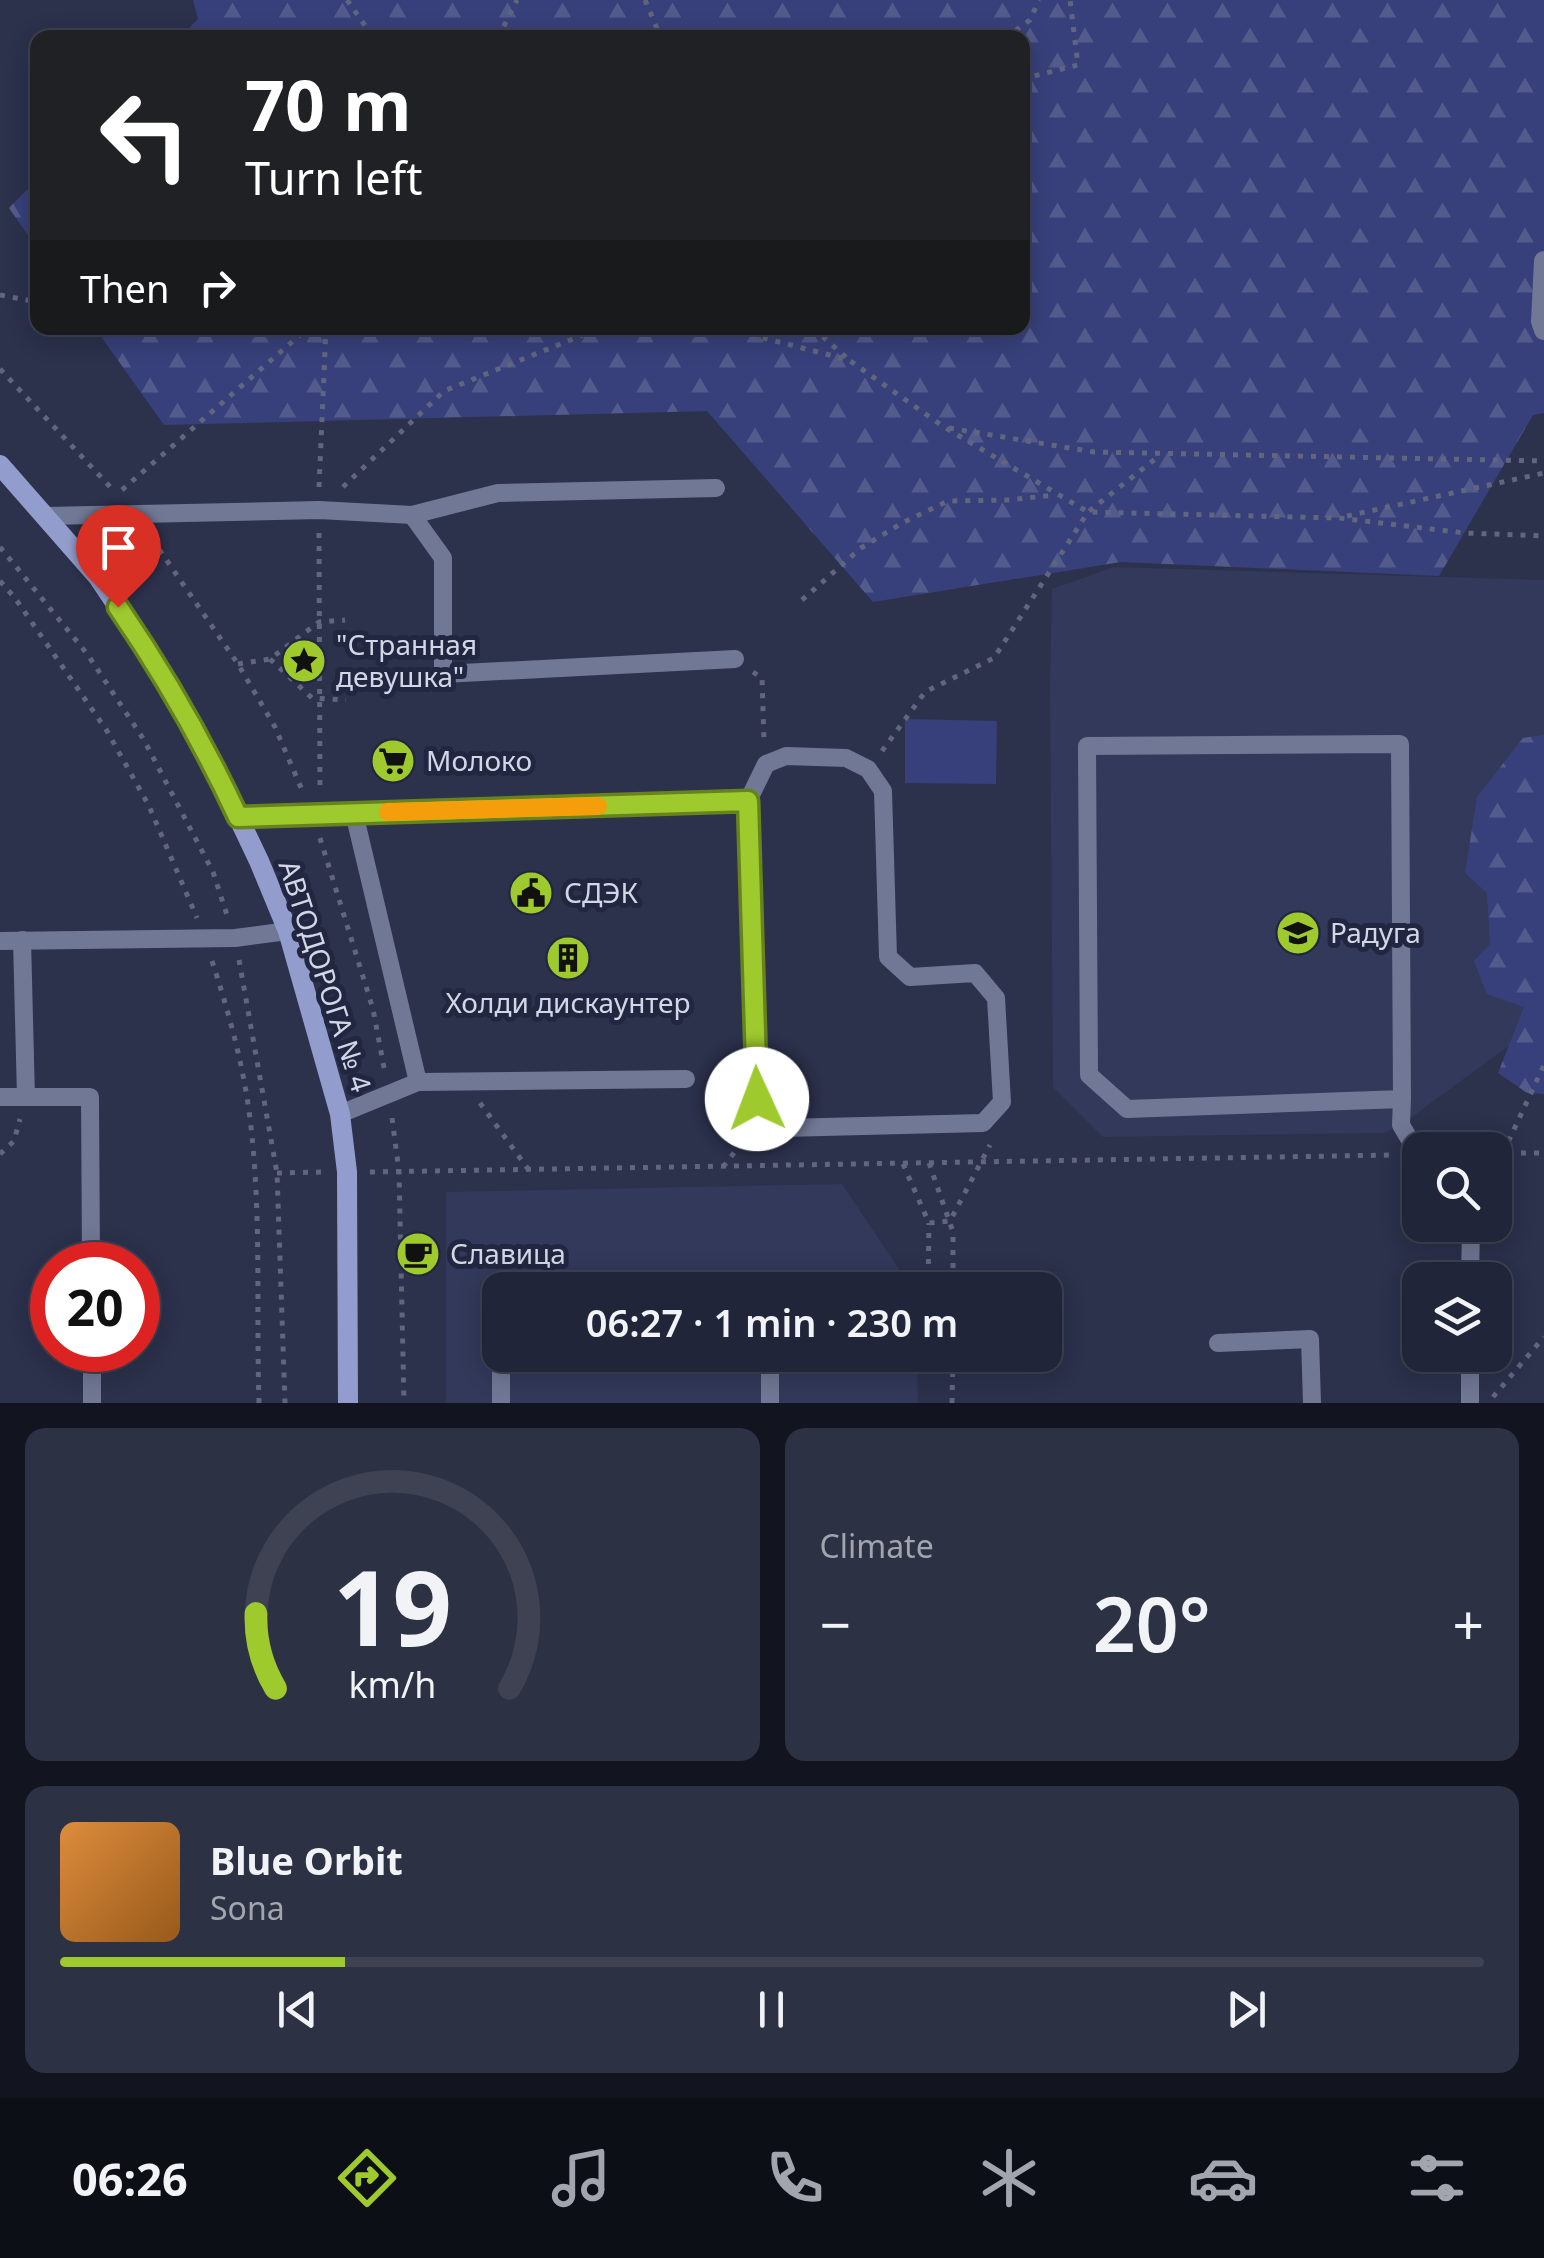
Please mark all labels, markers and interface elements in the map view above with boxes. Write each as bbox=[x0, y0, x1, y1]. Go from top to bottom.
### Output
text: 70 m bbox=[245, 56, 412, 152]
icon: left bbox=[80, 70, 210, 200]
text: Turn left bbox=[245, 147, 422, 208]
icon: right bbox=[190, 260, 245, 315]
text: Then bbox=[80, 262, 170, 314]
pin bbox=[76, 505, 161, 608]
icon: arrive bbox=[91, 520, 146, 575]
place label: "Странная девушка" bbox=[336, 625, 477, 695]
place icon: "Странная девушка" bbox=[281, 638, 327, 684]
supermarket icon: Молоко bbox=[370, 738, 416, 784]
place label: Молоко bbox=[426, 741, 532, 779]
street label: АВТОДОРОГА № 4 bbox=[271, 855, 381, 1096]
public building icon: СДЭК bbox=[508, 870, 554, 916]
place label: СДЭК bbox=[564, 873, 638, 911]
school or university icon: Радуга bbox=[1275, 910, 1321, 956]
place label: Радуга bbox=[1330, 913, 1421, 951]
building icon: Холди дискаунтер bbox=[545, 935, 591, 981]
place label: Холди дискаунтер bbox=[445, 983, 691, 1021]
position arrow bbox=[705, 1047, 809, 1151]
map controls bbox=[1402, 1132, 1512, 1372]
button: search bbox=[1402, 1132, 1512, 1242]
cafe icon: Славица bbox=[395, 1231, 441, 1277]
place label: Славица bbox=[450, 1234, 566, 1272]
speed limit sign: 20 bbox=[30, 1242, 160, 1372]
button: layers bbox=[1402, 1262, 1512, 1372]
text: 06:27 · 1 min · 230 m bbox=[586, 1296, 958, 1348]
text: Climate bbox=[820, 1524, 934, 1567]
text: 19 bbox=[333, 1535, 452, 1676]
text: 20° bbox=[1093, 1572, 1211, 1674]
text: − bbox=[820, 1586, 851, 1661]
text: + bbox=[1453, 1586, 1484, 1661]
text: km/h bbox=[348, 1660, 436, 1708]
text: Blue Orbit bbox=[210, 1834, 403, 1886]
text: Sona bbox=[210, 1886, 285, 1929]
icon: previous bbox=[270, 1982, 325, 2037]
icon: pause bbox=[744, 1982, 799, 2037]
icon: next bbox=[1219, 1982, 1274, 2037]
icon: directions bbox=[332, 2143, 402, 2213]
icon: music bbox=[546, 2143, 616, 2213]
icon: phone bbox=[760, 2143, 830, 2213]
icon: climate bbox=[974, 2143, 1044, 2213]
icon: car bbox=[1188, 2143, 1258, 2213]
icon: filters bbox=[1402, 2143, 1472, 2213]
text: 06:26 bbox=[72, 2148, 188, 2209]

